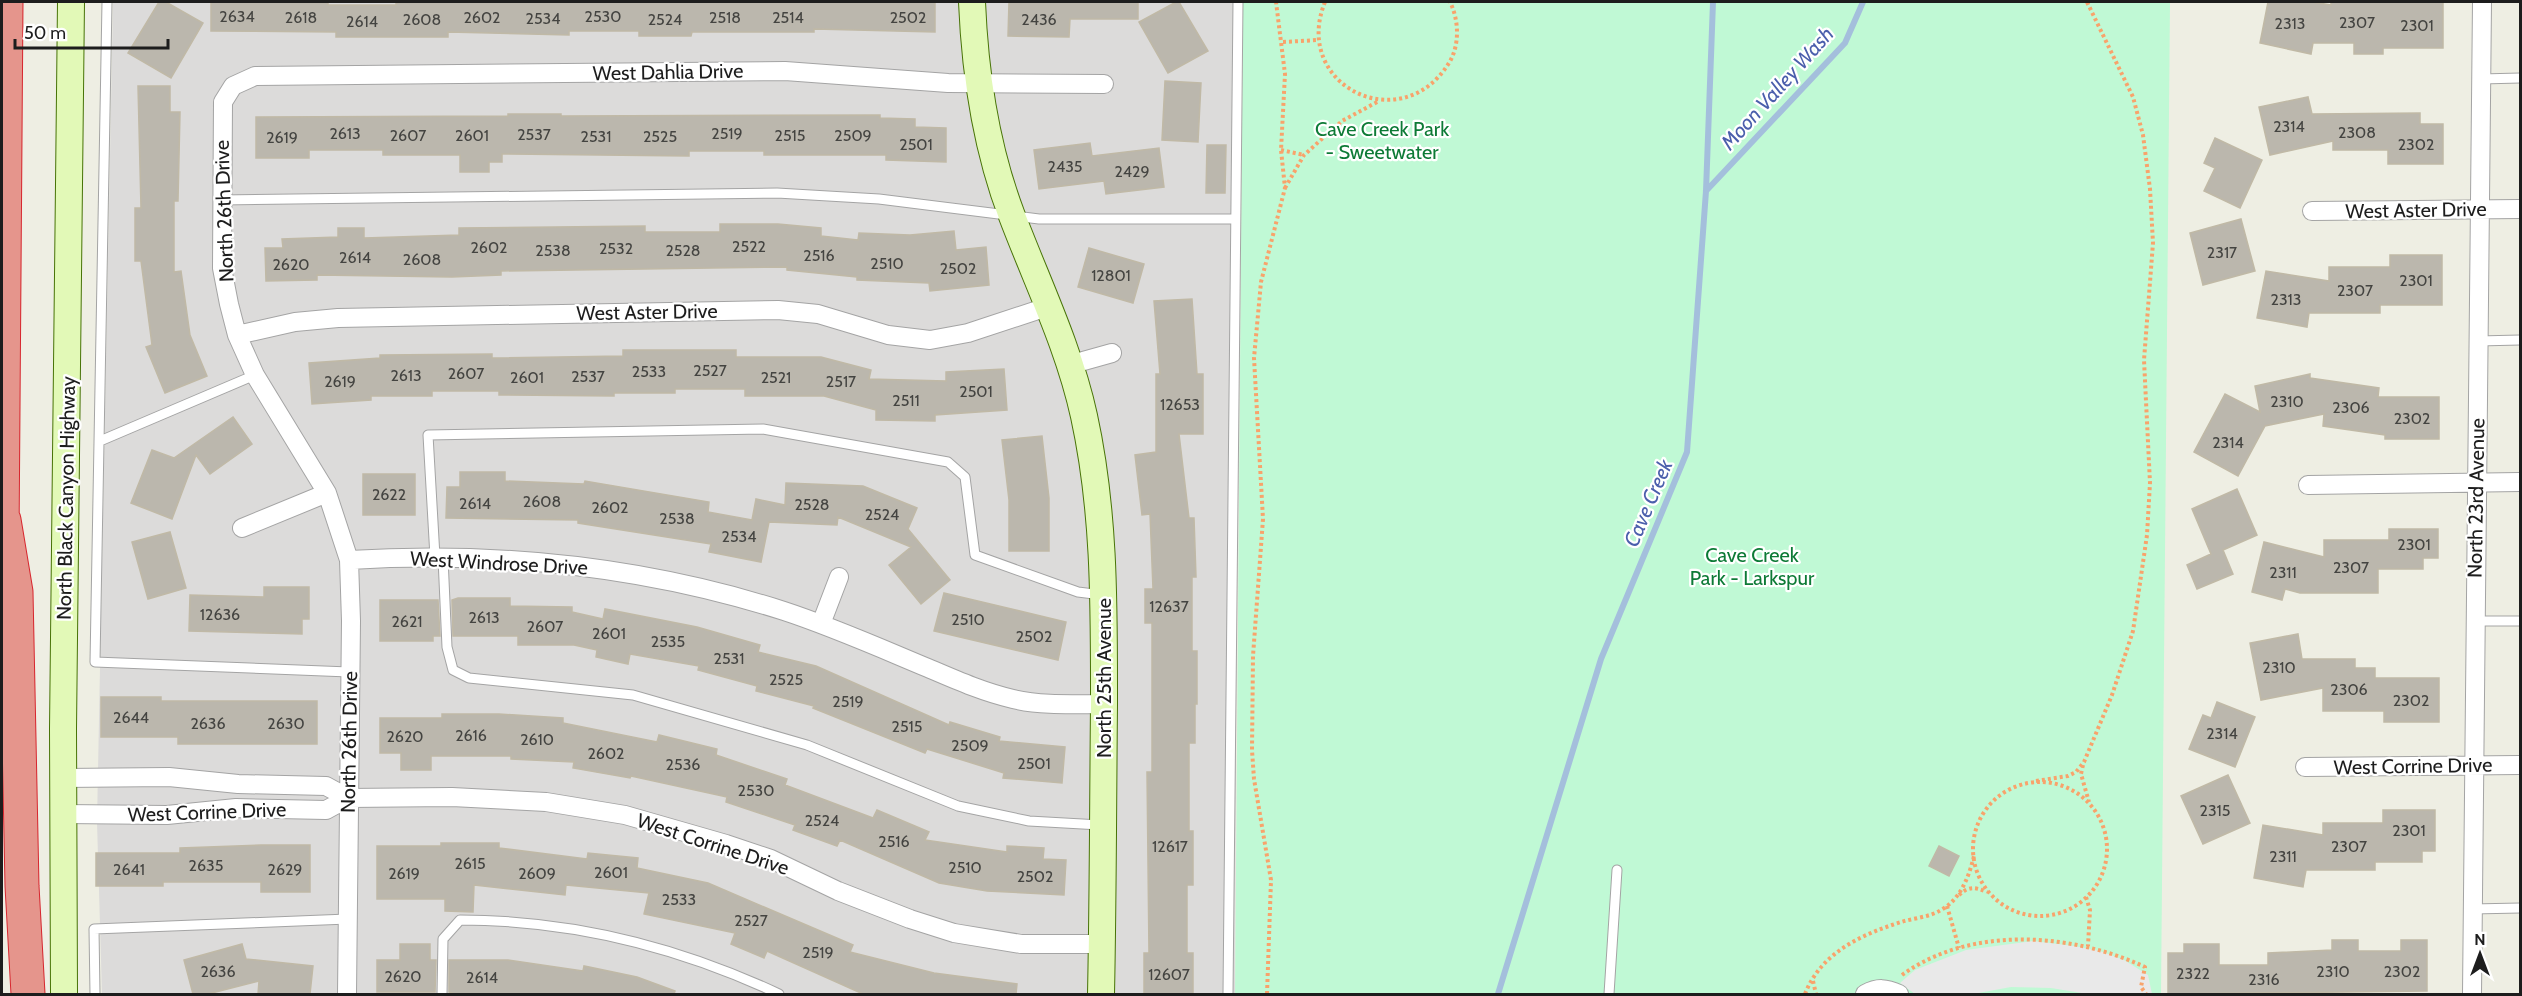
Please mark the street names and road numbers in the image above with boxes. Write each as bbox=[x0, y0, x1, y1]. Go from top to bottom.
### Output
street label: West Dahlia Drive bbox=[592, 59, 744, 85]
street label: North 26th Drive bbox=[210, 140, 238, 282]
street label: West Aster Drive bbox=[2345, 197, 2487, 223]
street label: West Aster Drive bbox=[576, 299, 718, 325]
street label: North Black Canyon Highway bbox=[52, 376, 80, 620]
street label: North 23rd Avenue bbox=[2463, 418, 2489, 578]
street label: West Windrose Drive bbox=[409, 546, 589, 580]
street label: North 25th Avenue bbox=[1092, 598, 1116, 758]
street label: North 26th Drive bbox=[336, 671, 362, 813]
street label: West Corrine Drive bbox=[2333, 753, 2493, 779]
street label: West Corrine Drive bbox=[127, 797, 287, 827]
street label: West Corrine Drive bbox=[634, 808, 792, 880]

